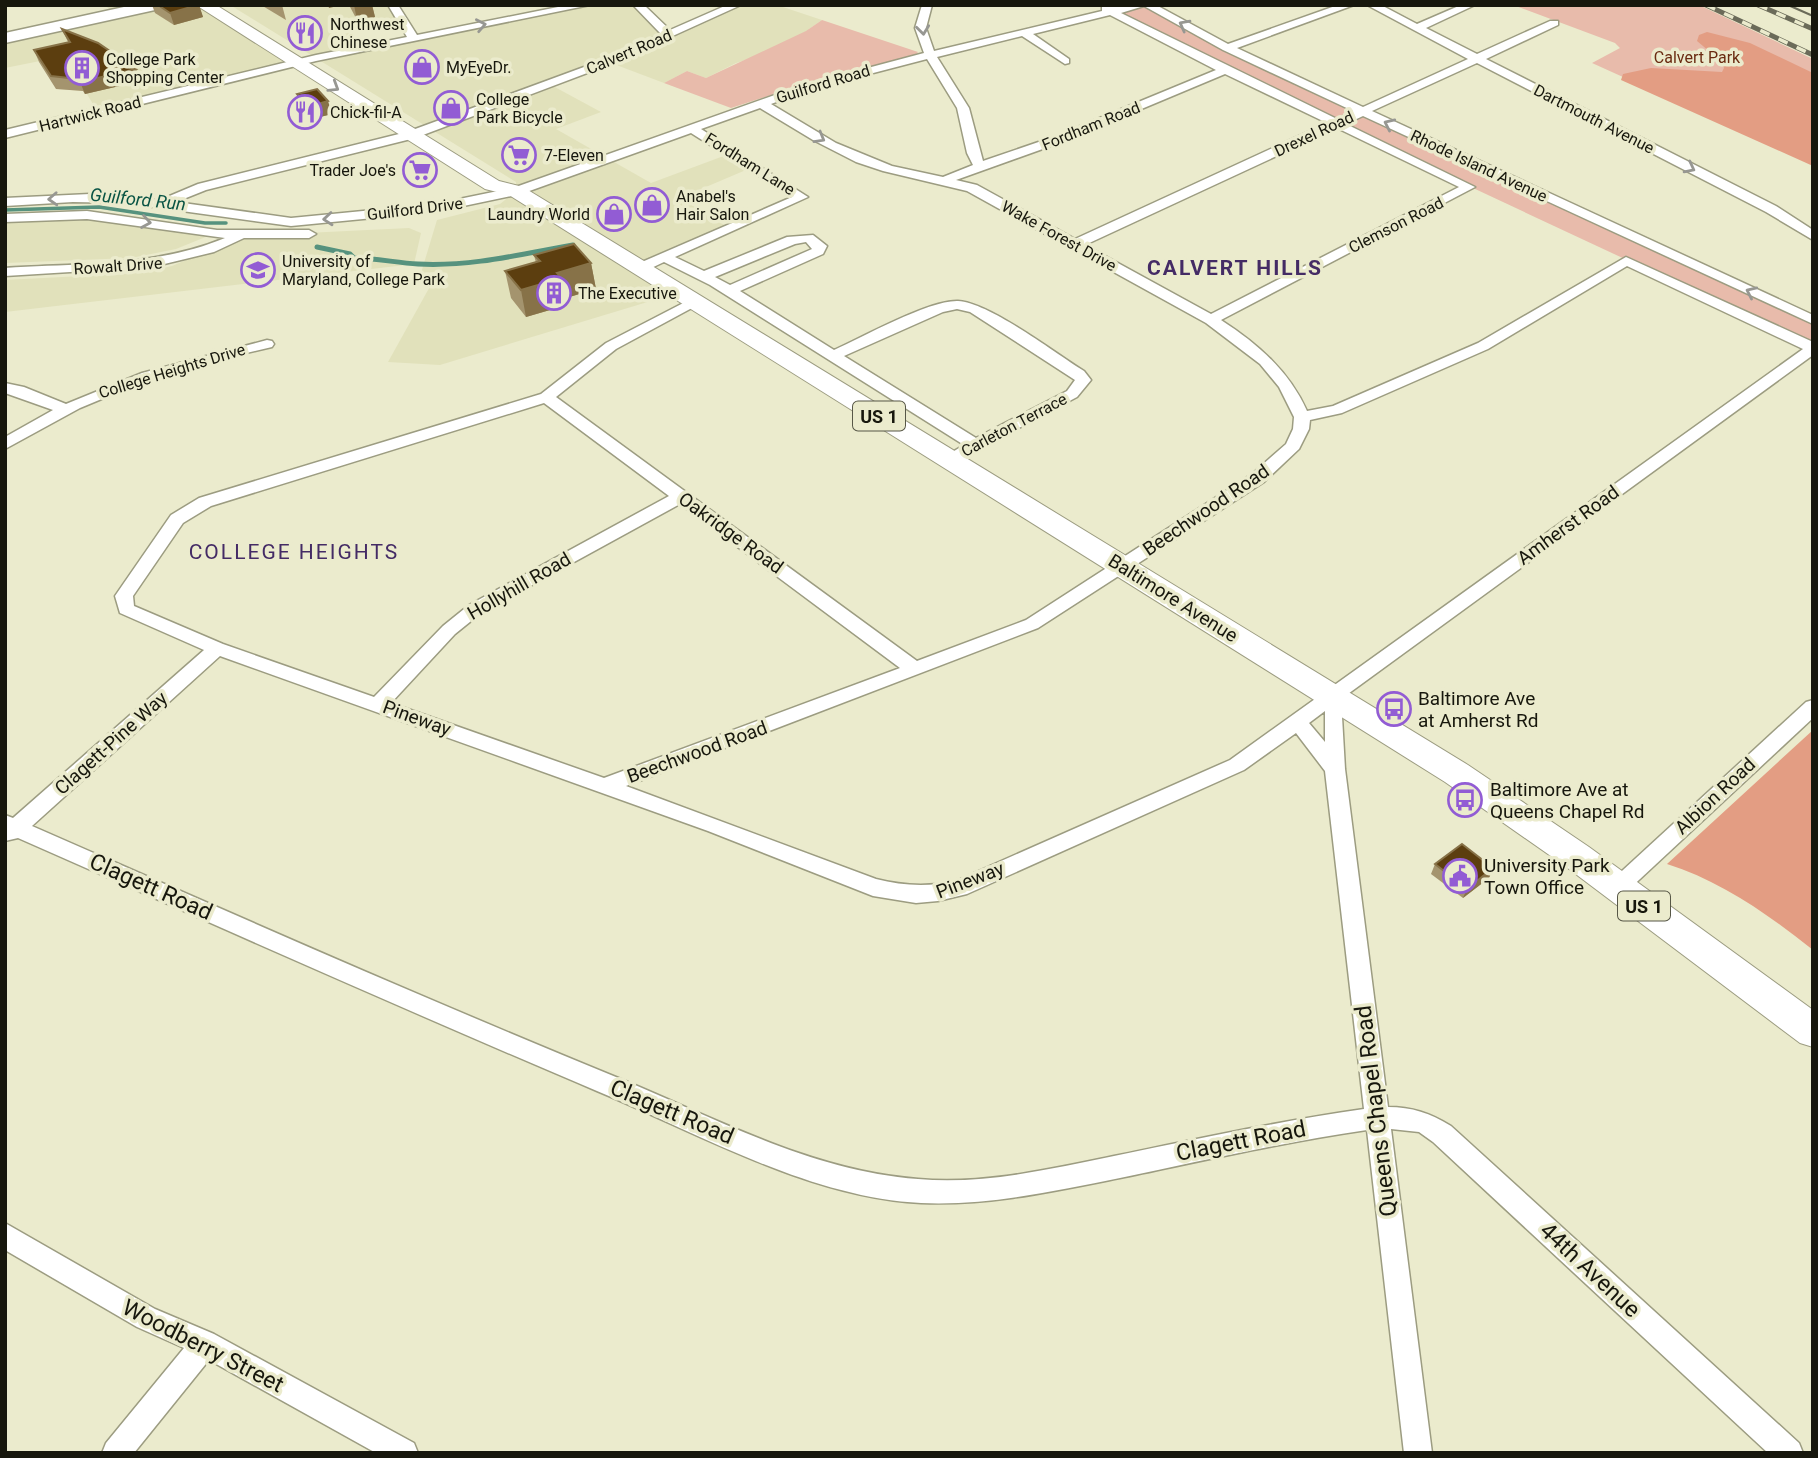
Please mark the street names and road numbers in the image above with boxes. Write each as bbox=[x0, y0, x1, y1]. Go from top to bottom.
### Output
street label: Calvert Road bbox=[583, 26, 675, 78]
street label: Guilford Road bbox=[774, 61, 872, 107]
street label: Dartmouth Avenue bbox=[1531, 80, 1657, 158]
street label: Hartwick Road bbox=[37, 92, 143, 136]
street label: Fordham Road bbox=[1039, 98, 1143, 154]
street label: Drexel Road bbox=[1271, 107, 1357, 161]
street label: Rhode Island Avenue bbox=[1408, 126, 1550, 206]
street label: Fordham Lane bbox=[702, 129, 798, 199]
street label: Clemson Road bbox=[1345, 193, 1447, 257]
street label: Guilford Drive bbox=[366, 194, 464, 224]
street label: Wake Forest Drive bbox=[998, 197, 1120, 275]
street label: Rowalt Drive bbox=[73, 253, 163, 279]
street label: College Heights Drive bbox=[96, 340, 248, 402]
street label: Carleton Terrace bbox=[958, 389, 1070, 461]
road number: US 1 bbox=[853, 402, 905, 430]
street label: Beechwood Road bbox=[1138, 459, 1274, 561]
street label: Amherst Road bbox=[1513, 480, 1623, 570]
street label: Oakridge Road bbox=[674, 487, 788, 579]
street label: Hollyhill Road bbox=[463, 547, 575, 625]
street label: Baltimore Avenue bbox=[1104, 549, 1242, 647]
street label: Clagett-Pine Way bbox=[50, 686, 172, 800]
street label: Pineway bbox=[380, 695, 454, 741]
street label: Beechwood Road bbox=[624, 716, 770, 788]
street label: Albion Road bbox=[1670, 753, 1760, 839]
street label: Clagett Road bbox=[85, 848, 217, 926]
street label: Pineway bbox=[933, 857, 1007, 903]
road number: US 1 bbox=[1618, 891, 1670, 920]
street label: Queens Chapel Road bbox=[1350, 1004, 1402, 1218]
street label: Clagett Road bbox=[606, 1074, 738, 1150]
street label: Clagett Road bbox=[1174, 1115, 1308, 1167]
street label: 44th Avenue bbox=[1534, 1217, 1646, 1323]
street label: Woodberry Street bbox=[118, 1294, 288, 1398]

